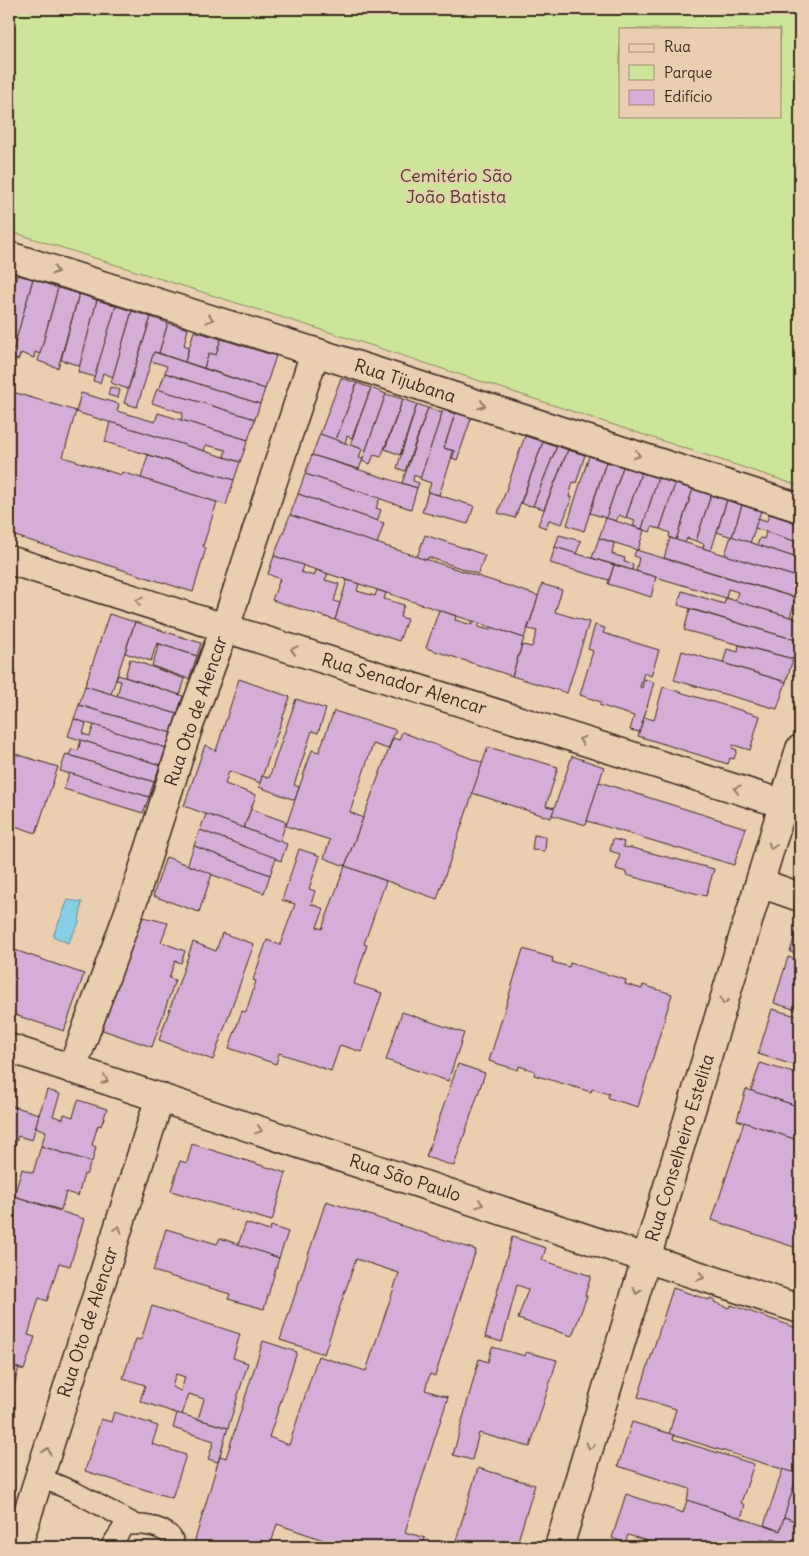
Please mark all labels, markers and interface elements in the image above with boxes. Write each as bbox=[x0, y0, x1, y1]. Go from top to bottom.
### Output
legend bbox=[619, 28, 782, 118]
text: Rua bbox=[664, 37, 691, 56]
text: Parque bbox=[664, 63, 712, 82]
text: Edifício bbox=[664, 87, 712, 106]
park label: Cemitério São João Batista bbox=[400, 164, 512, 208]
one-way arrow bbox=[51, 265, 59, 275]
one-way arrow bbox=[206, 313, 214, 323]
street label: Rua Tijubana bbox=[352, 353, 459, 408]
one-way arrow bbox=[477, 400, 486, 410]
one-way arrow bbox=[632, 450, 640, 460]
one-way arrow bbox=[135, 596, 143, 606]
street label: Rua Oto de Alencar bbox=[159, 632, 232, 789]
one-way arrow bbox=[290, 645, 298, 655]
street label: Rua Senador Alencar bbox=[319, 647, 490, 720]
one-way arrow bbox=[578, 736, 587, 746]
one-way arrow bbox=[733, 785, 742, 795]
one-way arrow bbox=[767, 841, 777, 850]
one-way arrow bbox=[720, 997, 730, 1005]
street label: Rua Conselheiro Estelita bbox=[640, 1051, 719, 1244]
one-way arrow bbox=[100, 1074, 109, 1084]
one-way arrow bbox=[255, 1124, 263, 1134]
street label: Rua São Paulo bbox=[346, 1149, 464, 1206]
one-way arrow bbox=[475, 1198, 484, 1208]
one-way arrow bbox=[112, 1226, 122, 1234]
street label: Rua Oto de Alencar bbox=[52, 1243, 123, 1400]
one-way arrow bbox=[696, 1271, 704, 1281]
one-way arrow bbox=[633, 1286, 643, 1295]
one-way arrow bbox=[585, 1442, 595, 1450]
one-way arrow bbox=[41, 1447, 51, 1455]

